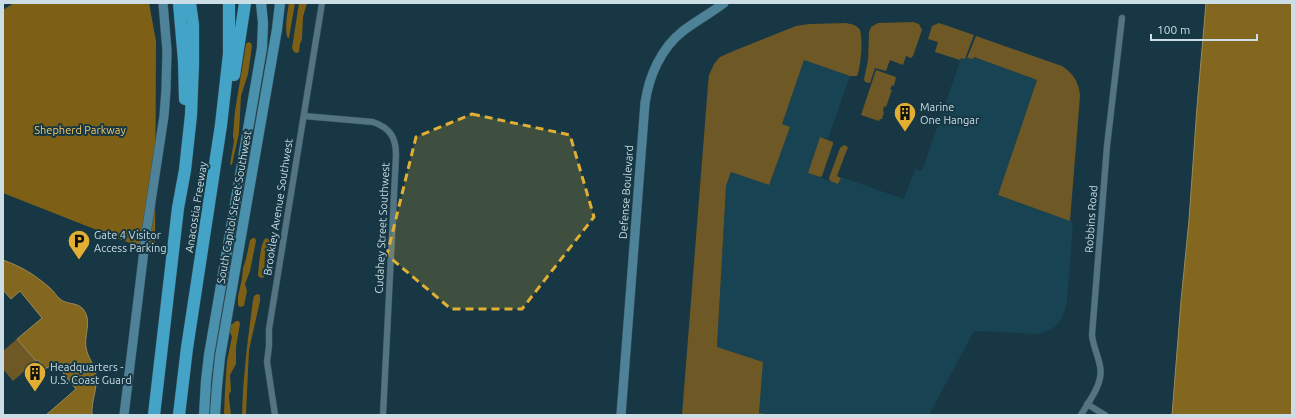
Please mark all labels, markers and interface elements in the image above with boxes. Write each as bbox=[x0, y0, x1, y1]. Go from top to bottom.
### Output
scale bar bbox=[1151, 16, 1257, 42]
text: 100 m bbox=[1157, 23, 1190, 36]
building icon: Marine One Hangar bbox=[892, 100, 918, 133]
place label: Marine One Hangar bbox=[920, 101, 980, 126]
park label: Shepherd Parkway bbox=[34, 124, 126, 136]
street label: South Capitol Street Southwest bbox=[215, 129, 254, 284]
street label: Brookley Avenue Southwest bbox=[261, 137, 295, 276]
street label: Defense Boulevard bbox=[617, 145, 635, 239]
street label: Anacostia Freeway bbox=[183, 160, 209, 253]
street label: Cudahey Street Southwest bbox=[373, 162, 391, 294]
street label: Robbins Road bbox=[1083, 185, 1099, 253]
parking icon: Gate 4 Visitor Access Parking bbox=[66, 228, 92, 261]
place label: Gate 4 Visitor Access Parking bbox=[94, 229, 167, 254]
building icon: Headquarters - U.S. Coast Guard bbox=[22, 360, 48, 393]
place label: Headquarters - U.S. Coast Guard bbox=[50, 361, 132, 386]

